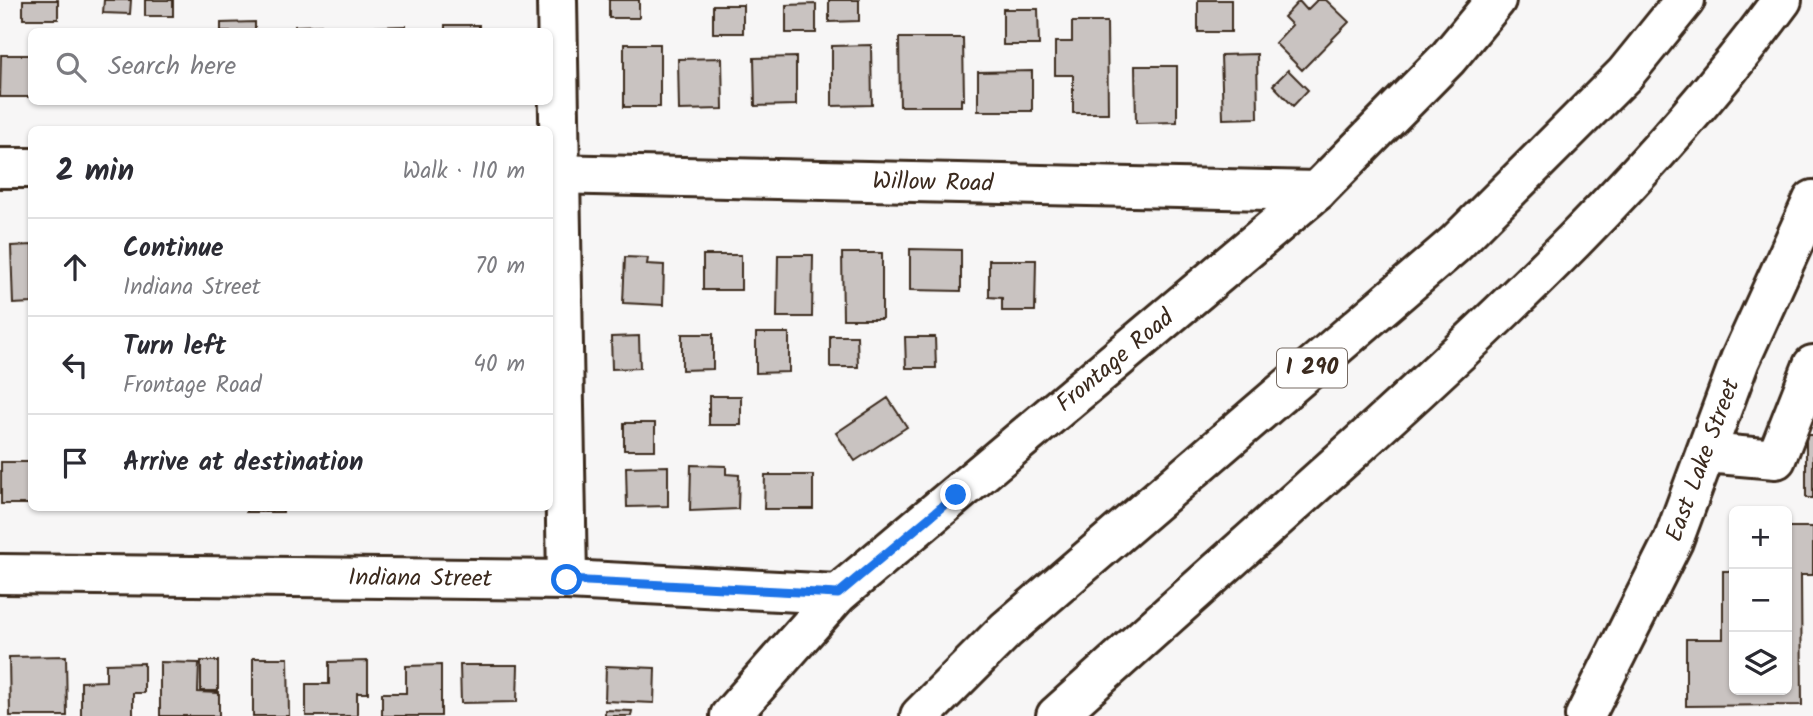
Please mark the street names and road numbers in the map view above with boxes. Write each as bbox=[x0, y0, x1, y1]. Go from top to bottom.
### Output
street label: Willow Road bbox=[872, 162, 995, 203]
street label: Frontage Road bbox=[1047, 299, 1184, 422]
road number: I 290 bbox=[1277, 348, 1347, 388]
street label: East Lake Street bbox=[1655, 372, 1751, 547]
street label: Indiana Street bbox=[348, 558, 493, 599]

